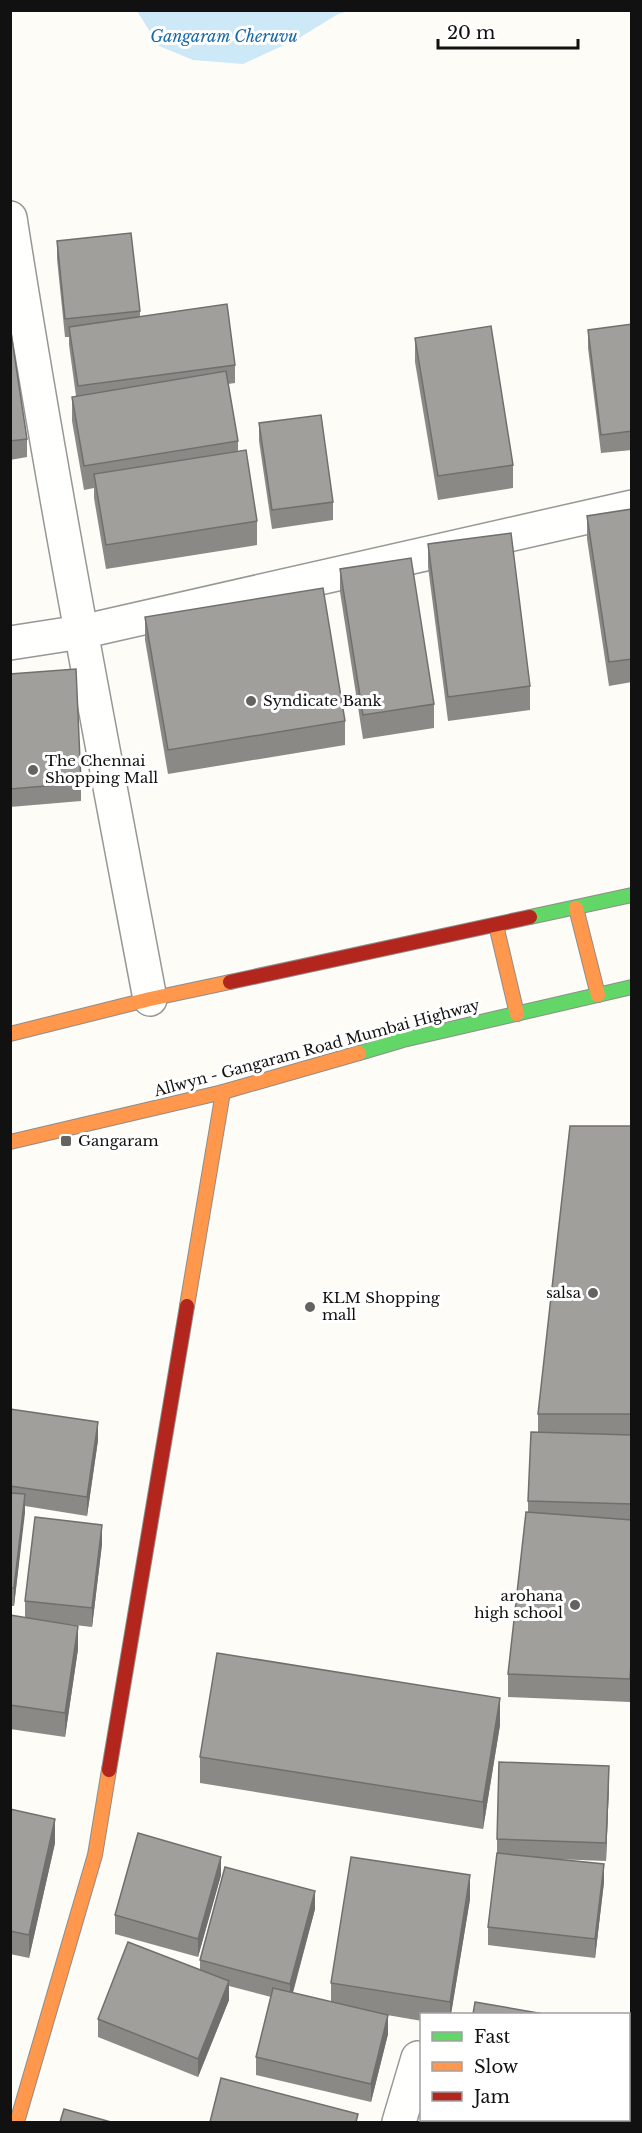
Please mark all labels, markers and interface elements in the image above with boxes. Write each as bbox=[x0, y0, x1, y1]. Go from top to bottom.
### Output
scale bar bbox=[438, 12, 578, 50]
text: 20 m bbox=[447, 22, 495, 44]
water label: Gangaram Cheruvu bbox=[150, 26, 298, 46]
place label: Syndicate Bank bbox=[263, 691, 383, 710]
marker: Syndicate Bank bbox=[244, 694, 258, 708]
place label: The Chennai Shopping Mall bbox=[45, 751, 158, 787]
marker: The Chennai Shopping Mall bbox=[26, 763, 40, 777]
street label: Allwyn - Gangaram Road Mumbai Highway bbox=[151, 995, 482, 1101]
place label: Gangaram bbox=[78, 1131, 159, 1150]
marker: Gangaram bbox=[59, 1134, 73, 1148]
place label: salsa bbox=[546, 1283, 582, 1302]
marker: salsa bbox=[586, 1286, 600, 1300]
place label: KLM Shopping mall bbox=[322, 1288, 441, 1324]
marker: KLM Shopping mall bbox=[303, 1300, 317, 1314]
place label: arohana high school bbox=[474, 1586, 564, 1622]
marker: arohana high school bbox=[568, 1598, 582, 1612]
legend bbox=[420, 2013, 630, 2121]
text: Fast bbox=[474, 2026, 511, 2048]
text: Slow bbox=[474, 2056, 519, 2078]
text: Jam bbox=[472, 2086, 510, 2108]

